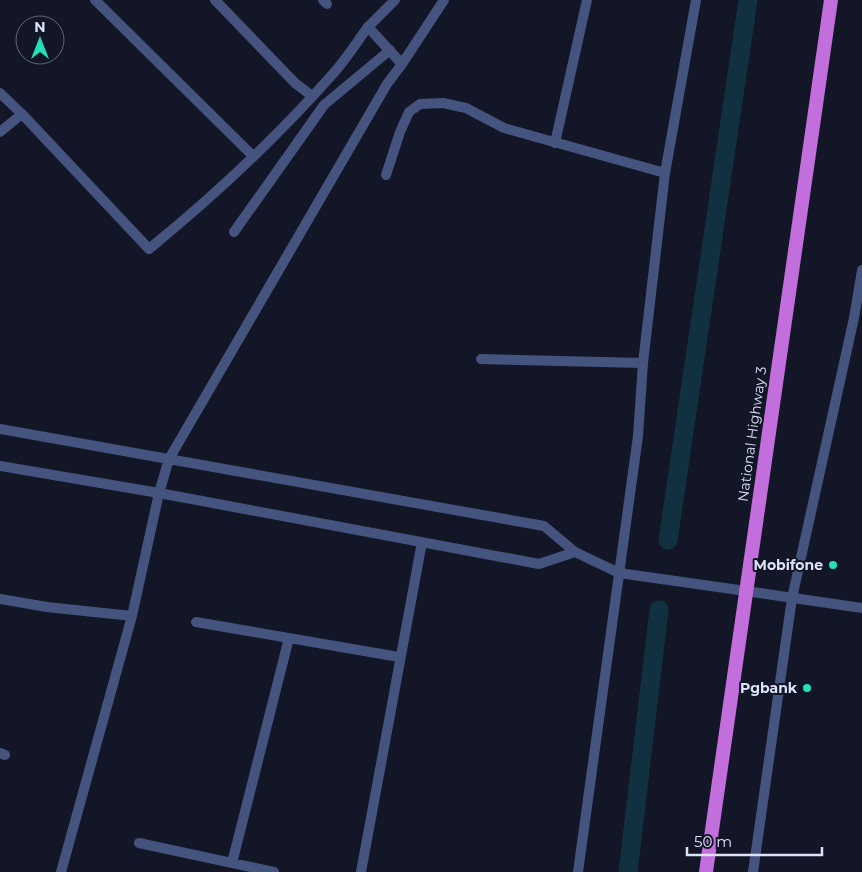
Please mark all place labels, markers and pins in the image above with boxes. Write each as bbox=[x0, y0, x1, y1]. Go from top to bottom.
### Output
place label: Mobifone bbox=[754, 556, 823, 574]
marker: Mobifone bbox=[827, 559, 839, 571]
place label: Pgbank bbox=[740, 679, 798, 697]
marker: Pgbank bbox=[801, 682, 813, 694]

